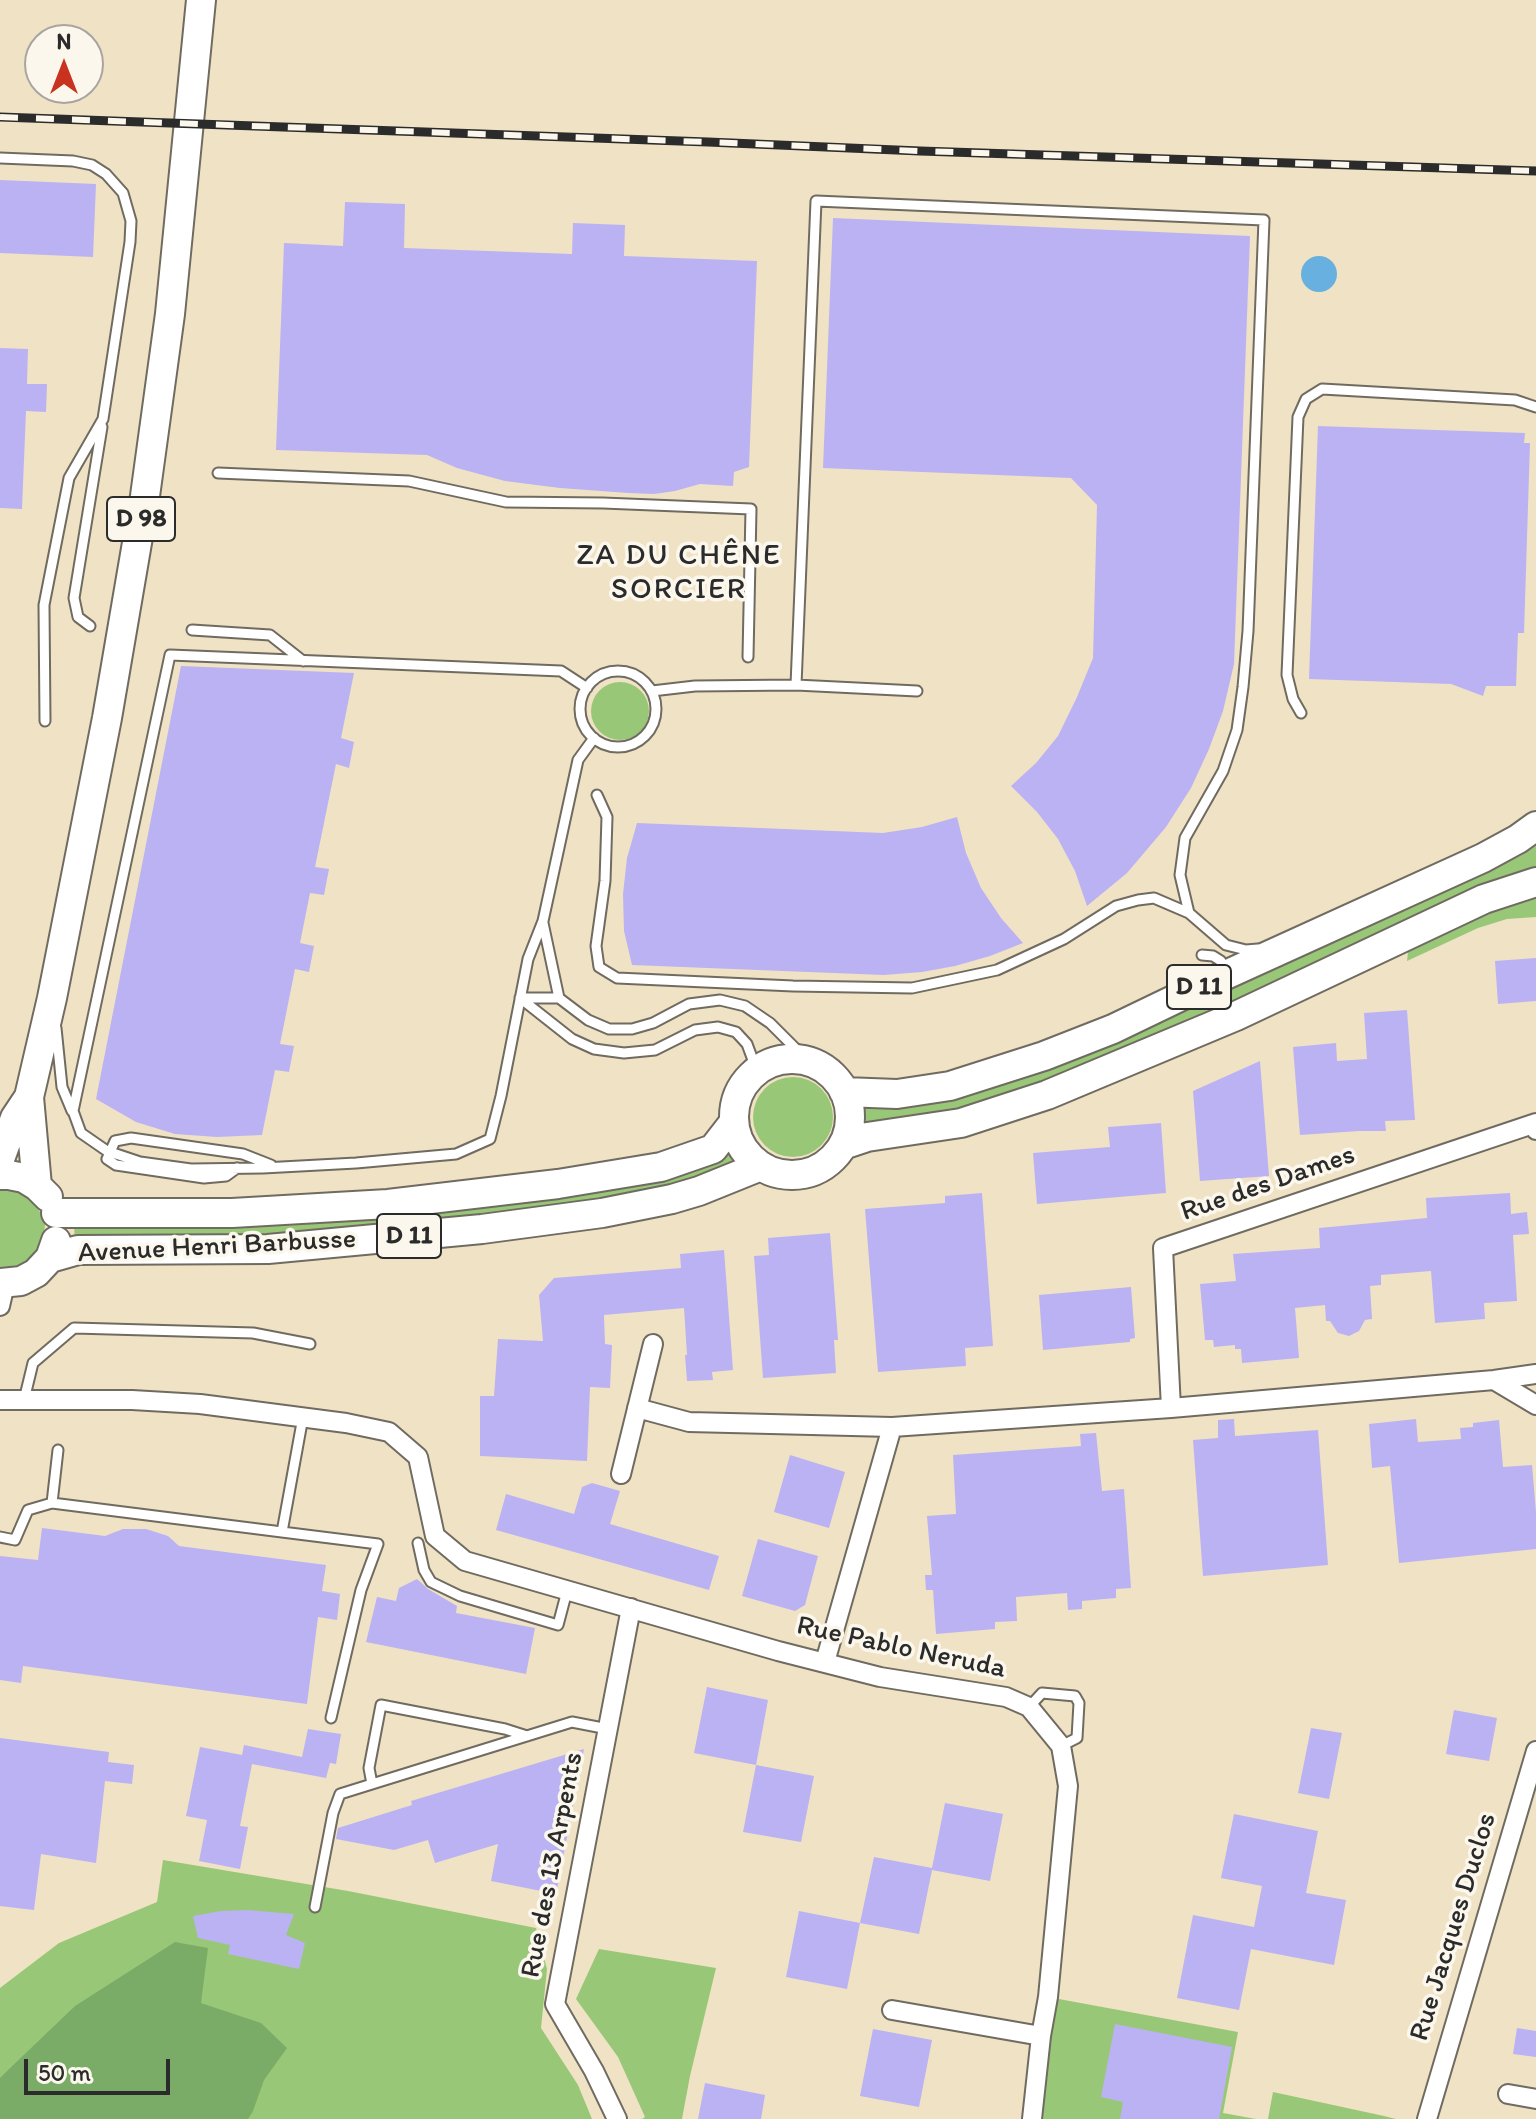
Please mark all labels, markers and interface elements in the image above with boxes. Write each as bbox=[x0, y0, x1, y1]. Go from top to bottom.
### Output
north arrow bbox=[24, 24, 104, 104]
text: N bbox=[57, 28, 71, 55]
road number: D 98 bbox=[107, 497, 175, 541]
district label: ZA DU CHÊNE SORCIER bbox=[577, 538, 781, 608]
road number: D 11 bbox=[1167, 965, 1231, 1009]
street label: Rue des Dames bbox=[1177, 1139, 1359, 1229]
road number: D 11 bbox=[377, 1214, 441, 1258]
street label: Avenue Henri Barbusse bbox=[77, 1223, 357, 1271]
street label: Rue Pablo Neruda bbox=[793, 1609, 1009, 1687]
street label: Rue des 13 Arpents bbox=[515, 1749, 591, 1981]
street label: Rue Jacques Duclos bbox=[1403, 1809, 1505, 2045]
scale bar bbox=[28, 2043, 174, 2093]
text: 50 m bbox=[38, 2058, 91, 2087]

